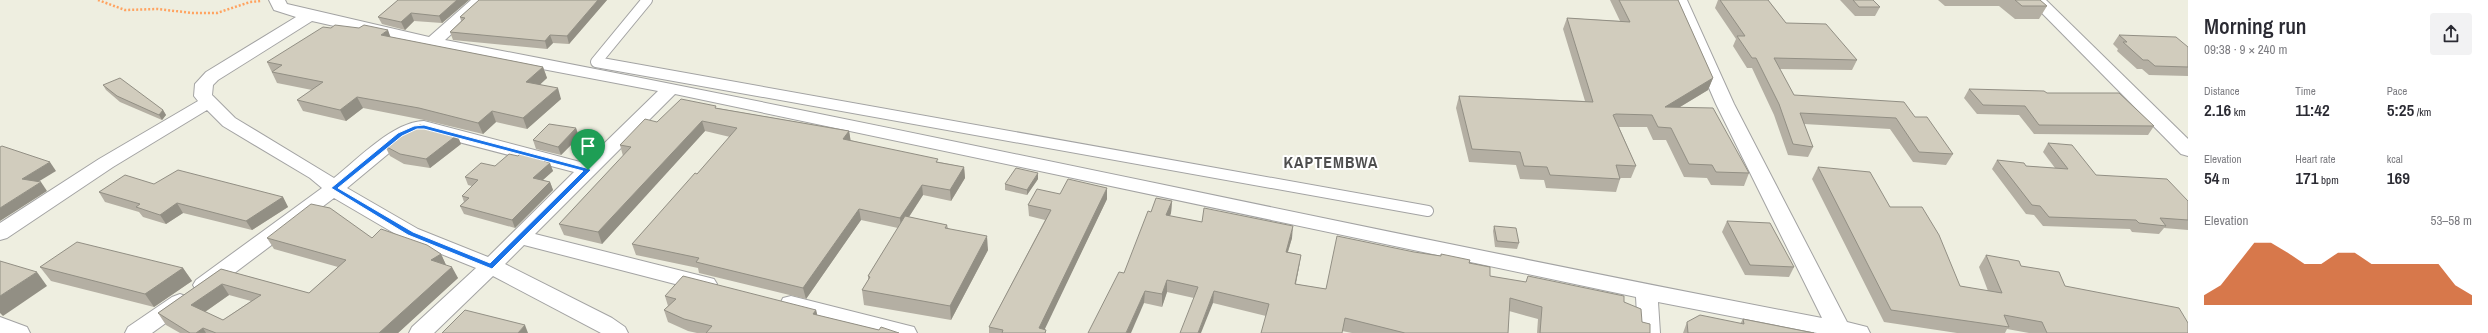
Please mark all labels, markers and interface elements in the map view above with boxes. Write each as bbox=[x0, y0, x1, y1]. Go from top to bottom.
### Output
text: Morning run bbox=[2204, 11, 2307, 41]
button: share bbox=[2430, 13, 2472, 55]
text: 09:38 · 9 × 240 m bbox=[2204, 41, 2287, 58]
text: Distance bbox=[2204, 84, 2240, 98]
text: Time bbox=[2295, 84, 2316, 98]
text: Pace bbox=[2387, 84, 2407, 98]
text: 2.16 bbox=[2204, 98, 2231, 121]
text: 11:42 bbox=[2295, 98, 2330, 121]
text: 5:25 bbox=[2387, 98, 2414, 121]
text: km bbox=[2231, 105, 2246, 119]
text: /km bbox=[2414, 105, 2431, 119]
pin bbox=[571, 129, 605, 170]
icon: arrive bbox=[577, 135, 599, 157]
district label: KAPTEMBWA bbox=[1283, 151, 1379, 173]
text: Elevation bbox=[2204, 152, 2242, 166]
text: Heart rate bbox=[2295, 152, 2335, 166]
text: kcal bbox=[2387, 152, 2403, 166]
text: 54 bbox=[2204, 166, 2220, 189]
text: 171 bbox=[2295, 166, 2319, 189]
text: 169 bbox=[2387, 166, 2410, 189]
text: m bbox=[2220, 173, 2230, 187]
text: bpm bbox=[2319, 173, 2339, 187]
text: Elevation bbox=[2204, 212, 2248, 229]
text: 53–58 m bbox=[2431, 212, 2472, 229]

